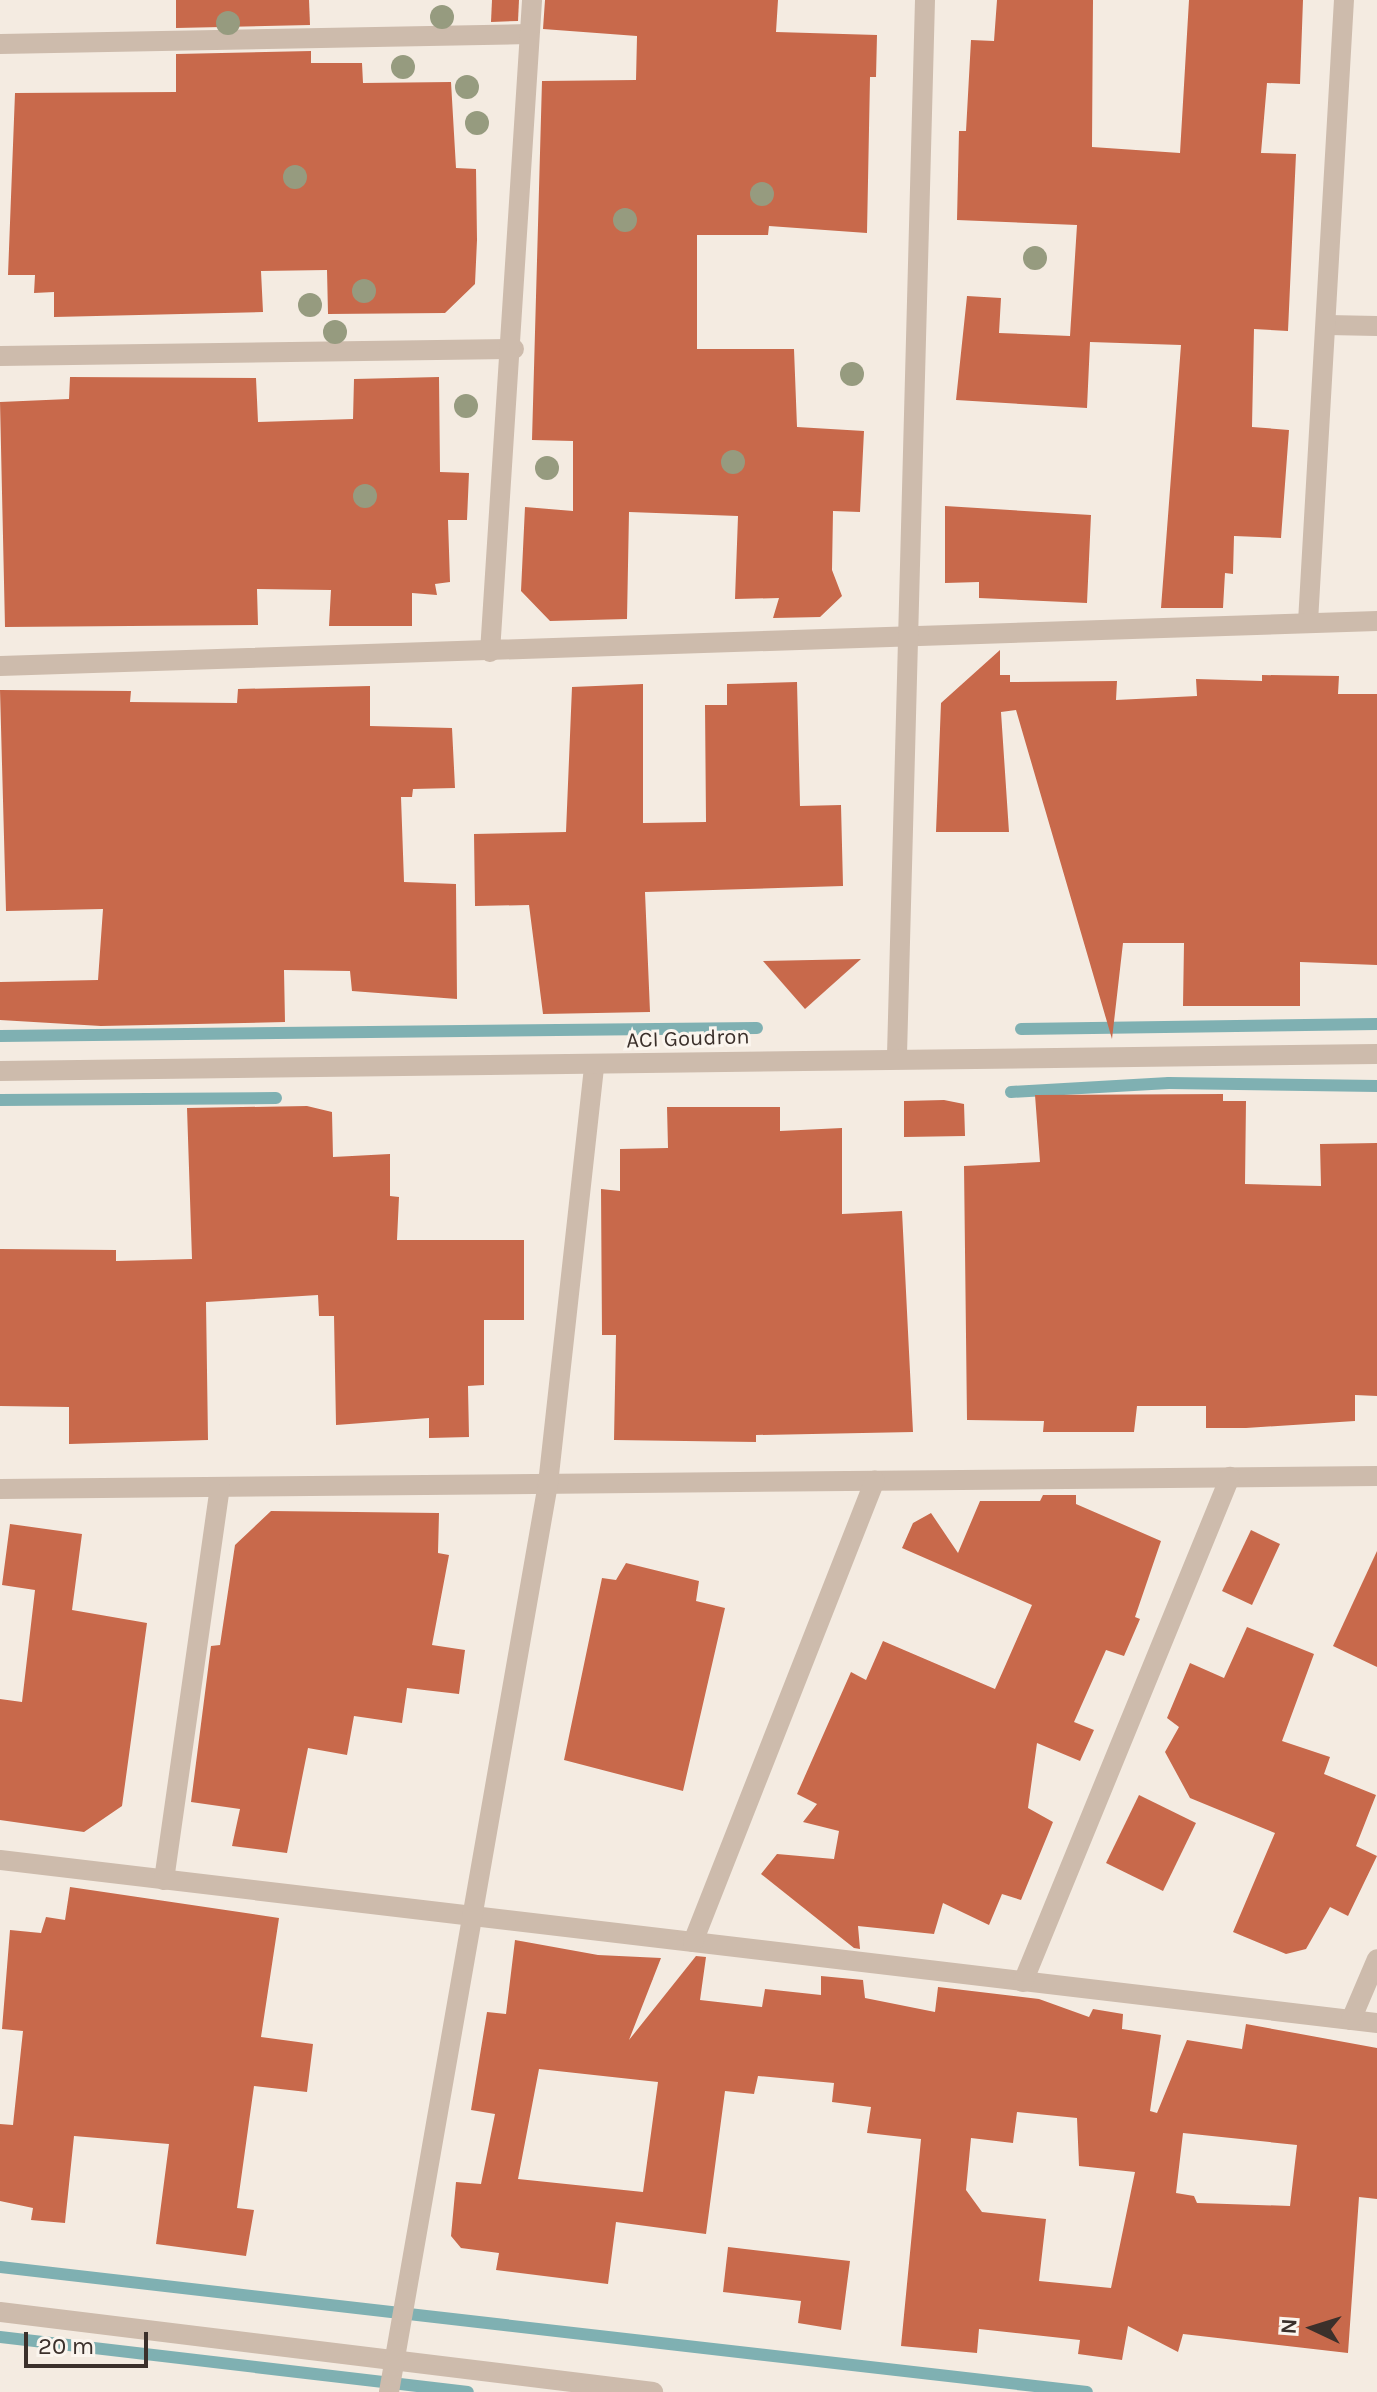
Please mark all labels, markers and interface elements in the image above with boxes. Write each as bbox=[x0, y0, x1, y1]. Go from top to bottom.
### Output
street label: ACI Goudron bbox=[626, 1024, 750, 1054]
north arrow bbox=[1273, 2288, 1353, 2368]
scale bar bbox=[28, 2316, 152, 2366]
text: N bbox=[1276, 2318, 1303, 2335]
text: 20 m bbox=[38, 2332, 94, 2360]

